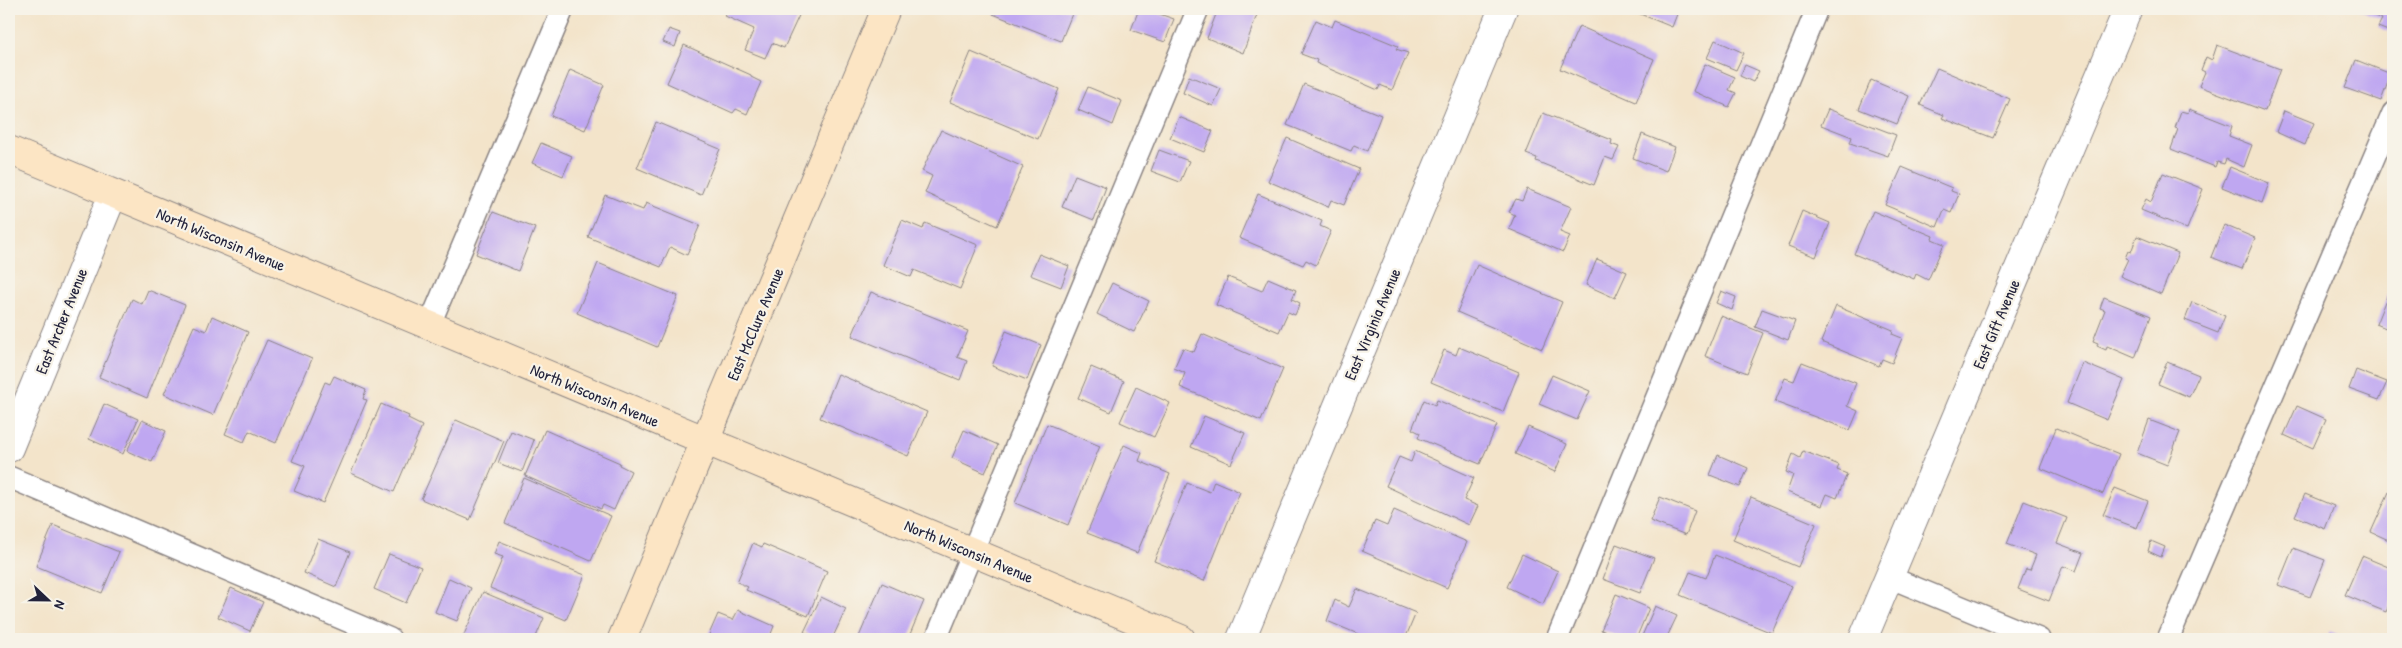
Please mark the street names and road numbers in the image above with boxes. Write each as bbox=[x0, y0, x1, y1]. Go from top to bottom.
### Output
street label: North Wisconsin Avenue bbox=[153, 202, 289, 276]
street label: East Archer Avenue bbox=[30, 264, 92, 377]
street label: East McClure Avenue bbox=[721, 264, 789, 384]
street label: East Virginia Avenue bbox=[1339, 264, 1406, 383]
street label: East Gift Avenue bbox=[1967, 275, 2025, 372]
street label: North Wisconsin Avenue bbox=[527, 358, 663, 432]
street label: North Wisconsin Avenue bbox=[901, 514, 1037, 588]

